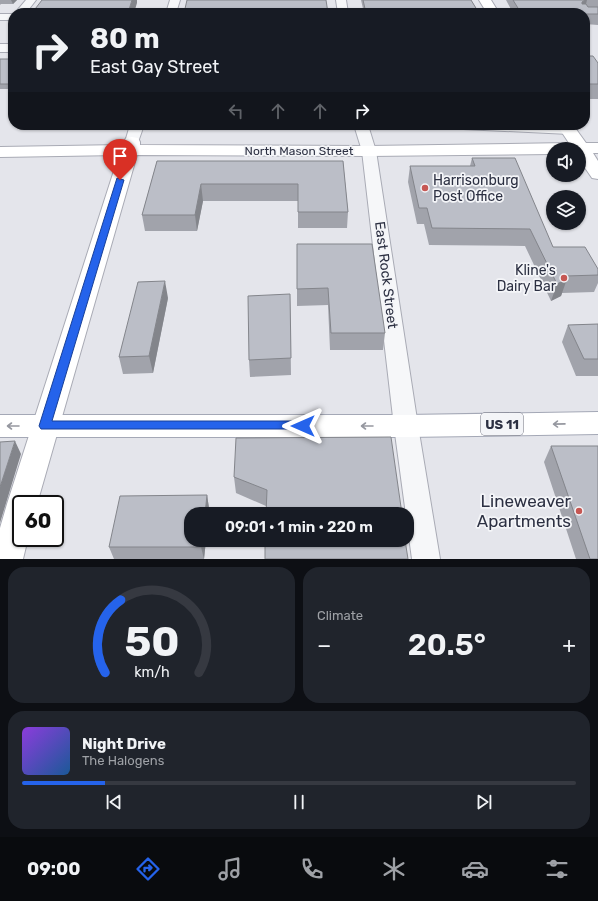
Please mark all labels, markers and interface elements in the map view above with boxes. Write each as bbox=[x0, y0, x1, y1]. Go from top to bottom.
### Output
text: 80 m bbox=[90, 22, 160, 55]
icon: right bbox=[24, 24, 76, 76]
text: East Gay Street bbox=[90, 56, 219, 78]
icon: left bbox=[225, 100, 247, 122]
icon: ahead bbox=[267, 100, 289, 122]
icon: ahead bbox=[309, 100, 331, 122]
icon: right bbox=[351, 100, 373, 122]
pin bbox=[103, 139, 137, 180]
map controls bbox=[546, 142, 586, 230]
button: sound bbox=[546, 142, 586, 182]
street label: North Mason Street bbox=[245, 144, 354, 158]
icon: arrive bbox=[109, 145, 131, 167]
place label: Harrisonburg Post Office bbox=[433, 172, 519, 205]
marker: Harrisonburg Post Office bbox=[420, 183, 430, 193]
button: layers bbox=[546, 190, 586, 230]
street label: East Rock Street bbox=[371, 220, 401, 330]
place label: Kline's Dairy Bar bbox=[497, 262, 557, 295]
marker: Kline's Dairy Bar bbox=[559, 273, 569, 283]
position arrow bbox=[282, 405, 324, 447]
road number: US 11 bbox=[481, 413, 523, 435]
one-way arrow bbox=[553, 420, 566, 428]
one-way arrow bbox=[7, 422, 20, 430]
one-way arrow bbox=[361, 422, 374, 430]
place label: Lineweaver Apartments bbox=[477, 491, 572, 531]
speed limit sign: 60 bbox=[12, 495, 64, 547]
marker: Lineweaver Apartments bbox=[574, 506, 584, 516]
text: 09:01 · 1 min · 220 m bbox=[225, 518, 373, 536]
text: Climate bbox=[317, 608, 363, 623]
text: 50 bbox=[124, 617, 179, 666]
text: 20.5° bbox=[408, 627, 486, 663]
text: − bbox=[317, 632, 331, 659]
text: + bbox=[562, 632, 576, 659]
text: km/h bbox=[134, 664, 169, 681]
text: Night Drive bbox=[82, 735, 166, 753]
text: The Halogens bbox=[82, 753, 164, 768]
icon: previous bbox=[103, 791, 125, 813]
icon: pause bbox=[288, 791, 310, 813]
icon: next bbox=[473, 791, 495, 813]
icon: directions bbox=[134, 855, 162, 883]
icon: music bbox=[216, 855, 244, 883]
icon: phone bbox=[298, 855, 326, 883]
icon: climate bbox=[380, 855, 408, 883]
icon: car bbox=[461, 855, 489, 883]
icon: filters bbox=[543, 855, 571, 883]
text: 09:00 bbox=[27, 858, 80, 880]

